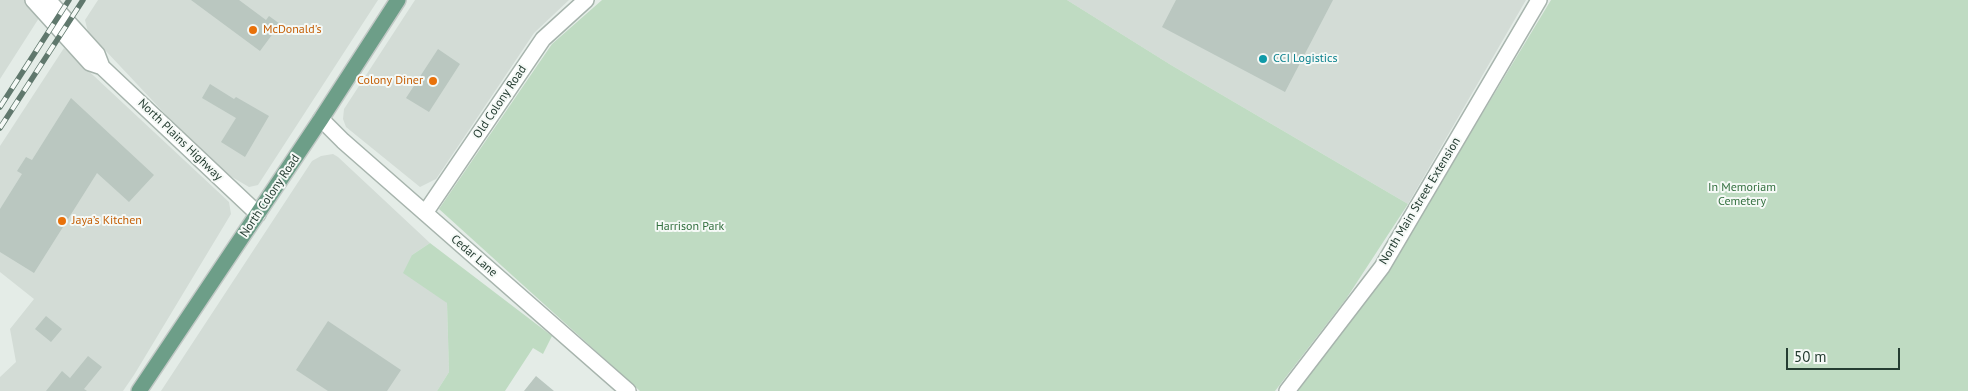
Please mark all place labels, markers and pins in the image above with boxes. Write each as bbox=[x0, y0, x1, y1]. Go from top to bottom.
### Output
place label: McDonald's bbox=[263, 23, 322, 37]
marker: McDonald's bbox=[247, 24, 259, 36]
place label: CCI Logistics bbox=[1273, 52, 1337, 66]
marker: CCI Logistics bbox=[1257, 53, 1269, 65]
place label: Colony Diner bbox=[357, 74, 423, 88]
marker: Colony Diner bbox=[427, 75, 439, 87]
place label: Jaya’s Kitchen bbox=[72, 214, 142, 228]
marker: Jaya’s Kitchen bbox=[56, 215, 68, 227]

